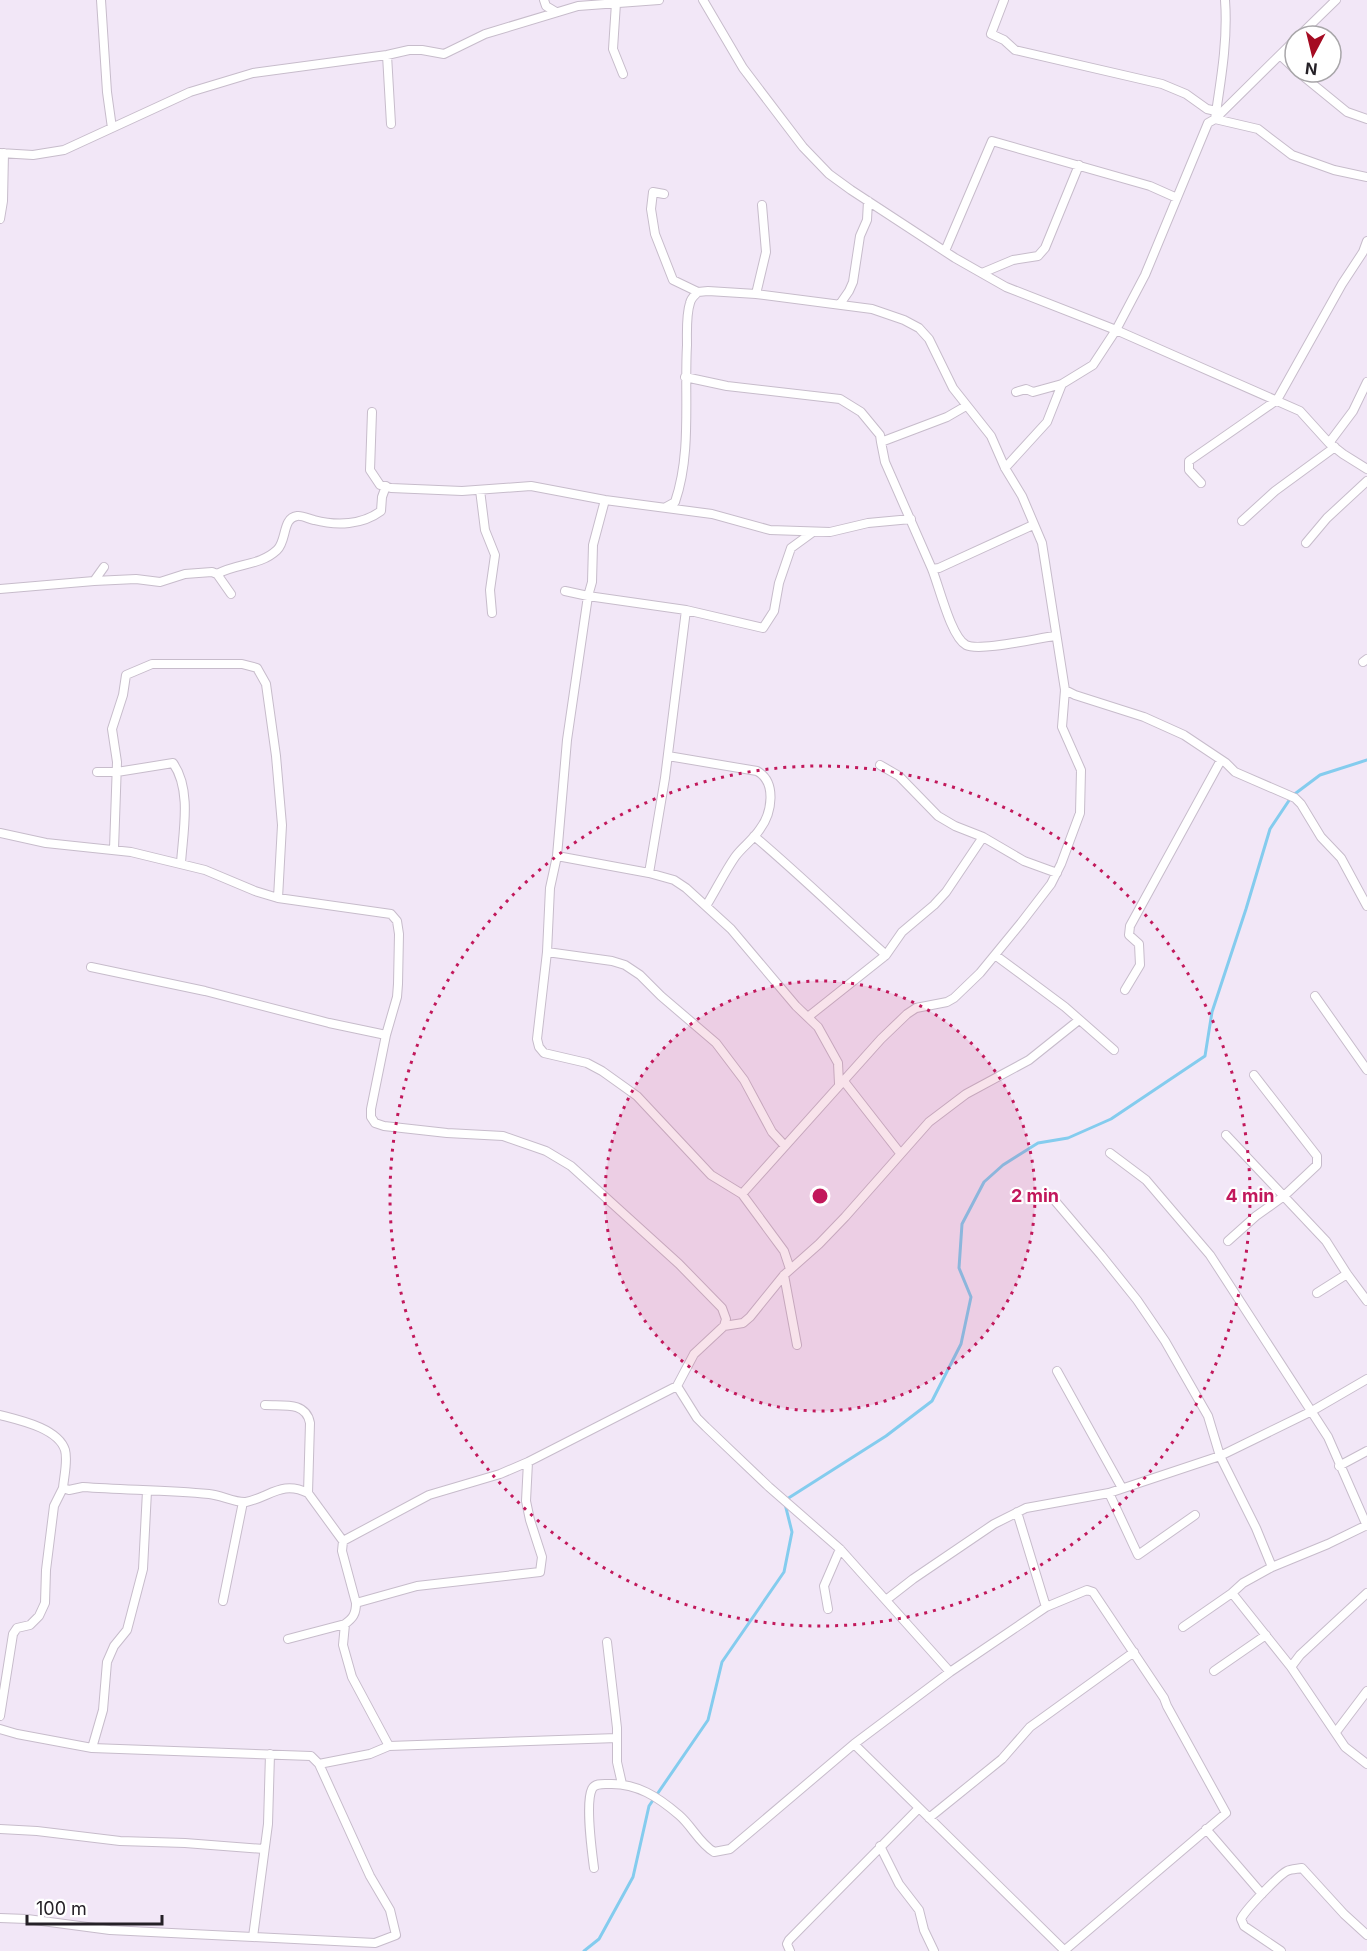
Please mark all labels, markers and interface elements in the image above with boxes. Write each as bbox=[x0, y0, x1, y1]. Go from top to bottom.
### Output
north arrow bbox=[1283, 24, 1343, 84]
text: N bbox=[1304, 58, 1318, 80]
text: 2 min bbox=[1011, 1185, 1059, 1206]
text: 4 min bbox=[1226, 1185, 1274, 1206]
centre of rings bbox=[810, 1186, 830, 1206]
scale bar bbox=[27, 1888, 162, 1926]
text: 100 m bbox=[36, 1898, 87, 1919]

